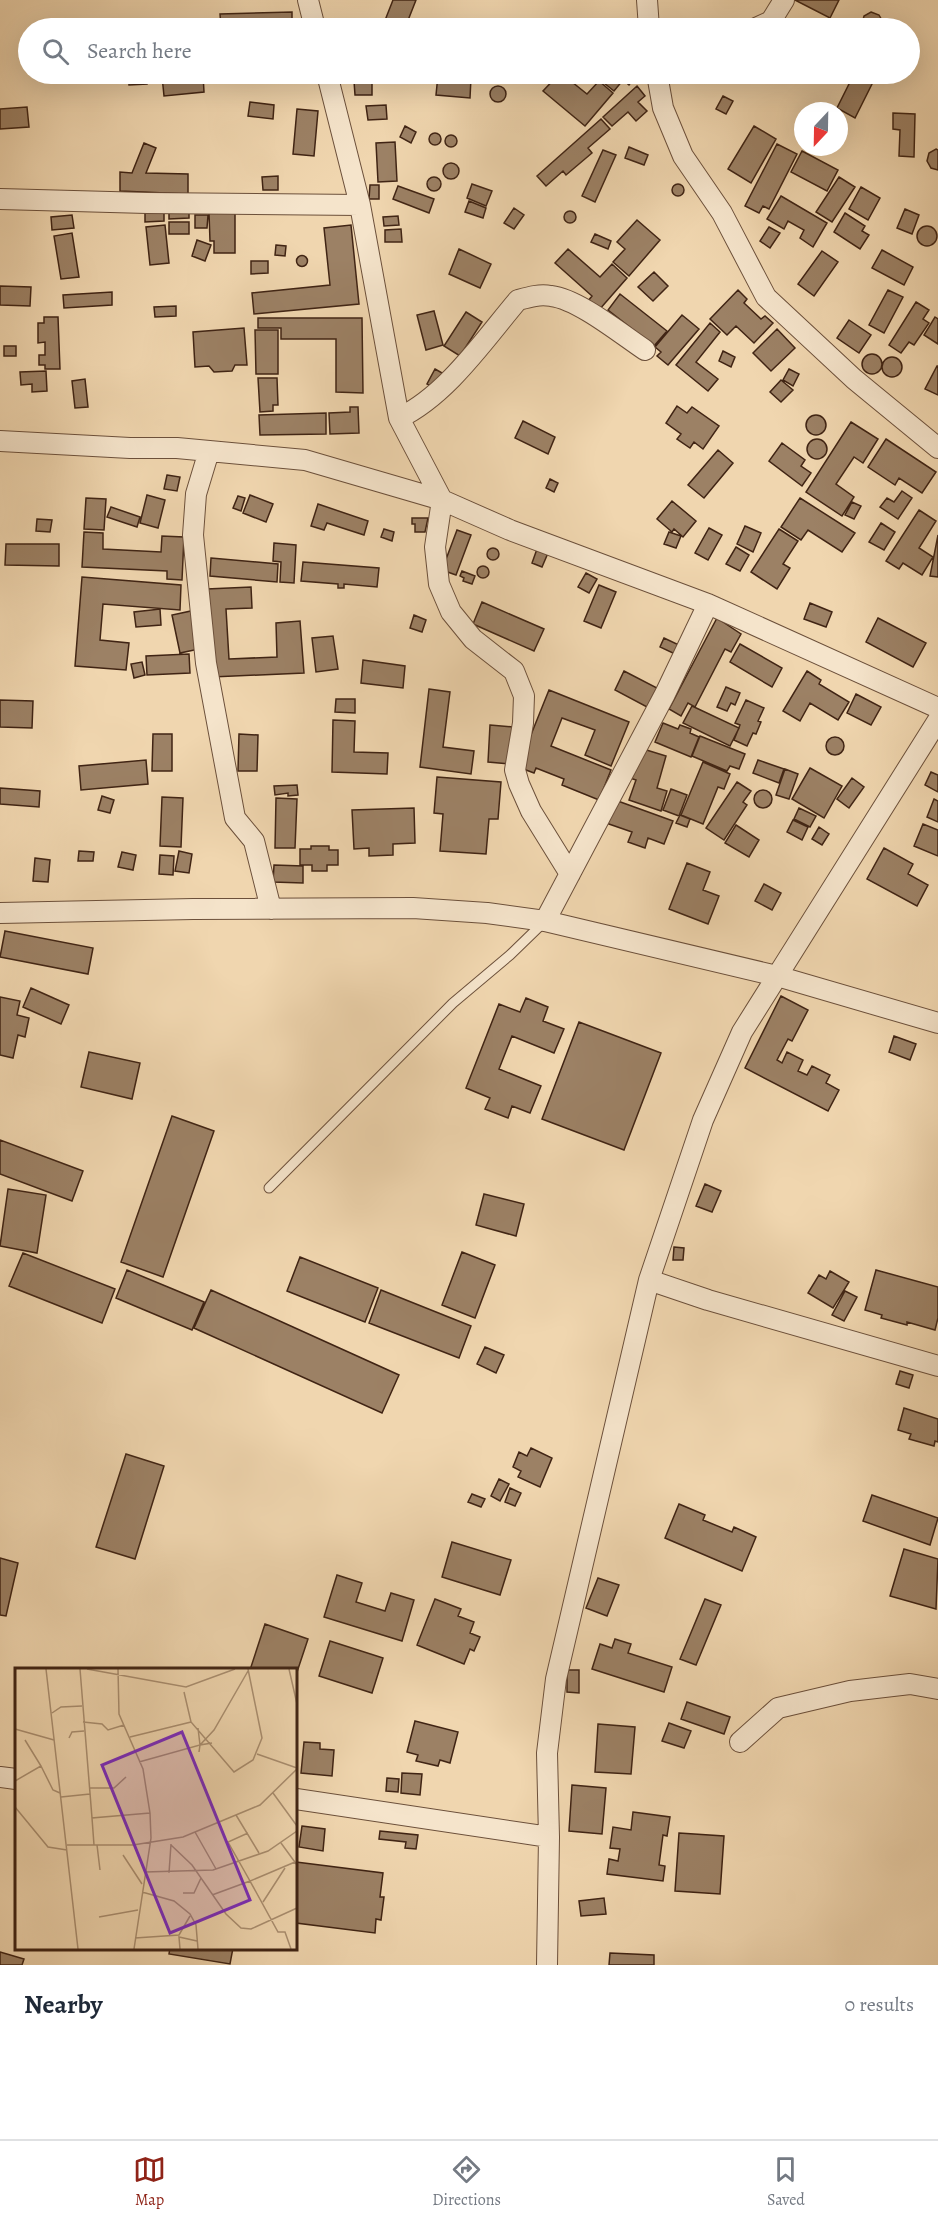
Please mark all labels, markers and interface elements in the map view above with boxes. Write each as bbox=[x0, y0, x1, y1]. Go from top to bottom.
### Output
search box bbox=[18, 18, 920, 84]
icon: search bbox=[39, 35, 72, 68]
text: Search here bbox=[87, 36, 192, 66]
north arrow bbox=[794, 102, 848, 156]
inset map bbox=[15, 1668, 297, 1950]
text: Nearby bbox=[24, 1987, 103, 2022]
text: 0 results bbox=[845, 1991, 914, 2018]
tab: Map bbox=[133, 2153, 166, 2211]
tab: Directions bbox=[432, 2153, 501, 2211]
tab: Saved bbox=[767, 2153, 805, 2211]

